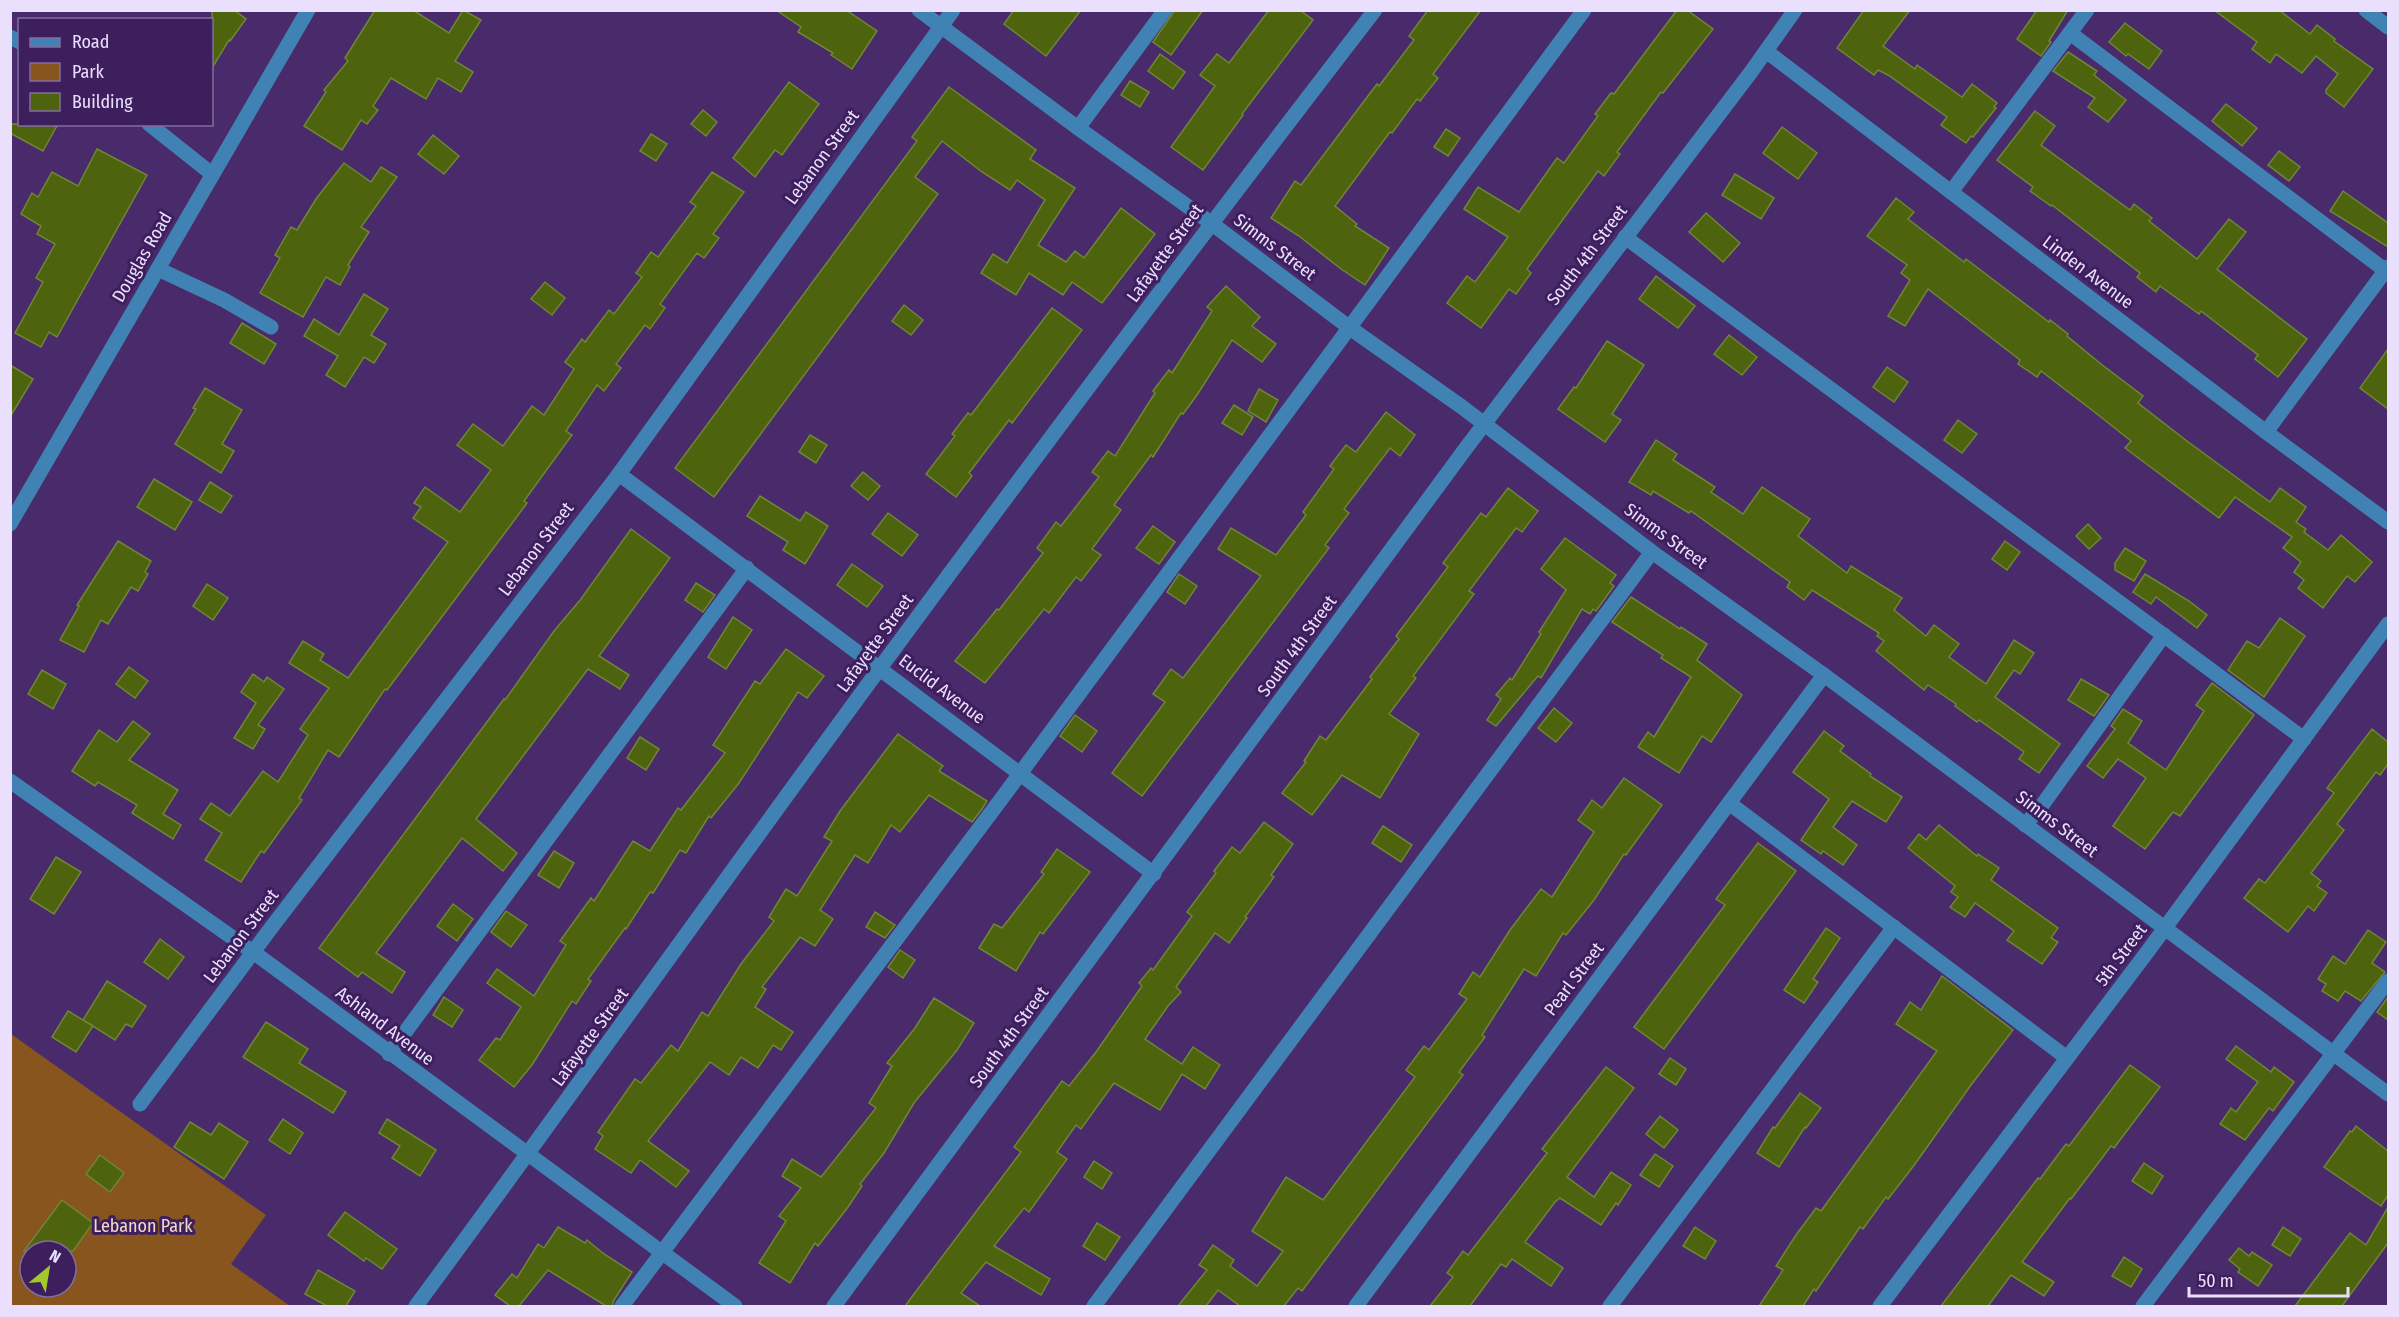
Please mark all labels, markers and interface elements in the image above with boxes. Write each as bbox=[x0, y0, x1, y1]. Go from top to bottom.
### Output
legend bbox=[18, 18, 213, 126]
text: Road bbox=[72, 31, 109, 53]
text: Park bbox=[72, 61, 105, 83]
text: Building bbox=[72, 91, 133, 113]
street label: Lebanon Street bbox=[780, 105, 864, 209]
street label: Lafayette Street bbox=[1122, 199, 1208, 306]
street label: South 4th Street bbox=[1542, 200, 1632, 310]
street label: Douglas Road bbox=[107, 208, 177, 306]
street label: Simms Street bbox=[1230, 209, 1321, 285]
street label: Linden Avenue bbox=[2038, 231, 2138, 313]
street label: Lebanon Street bbox=[494, 498, 578, 600]
street label: Simms Street bbox=[1620, 498, 1712, 574]
street label: Lafayette Street bbox=[832, 589, 918, 696]
street label: South 4th Street bbox=[1253, 591, 1341, 701]
street label: Euclid Avenue bbox=[894, 649, 990, 729]
street label: Simms Street bbox=[2012, 786, 2103, 862]
street label: Lebanon Street bbox=[199, 885, 283, 987]
street label: 5th Street bbox=[2091, 920, 2152, 990]
street label: Pearl Street bbox=[1539, 938, 1609, 1020]
street label: Ashland Avenue bbox=[331, 982, 439, 1070]
street label: South 4th Street bbox=[965, 982, 1053, 1092]
street label: Lafayette Street bbox=[547, 983, 633, 1090]
park label: Lebanon Park bbox=[93, 1215, 193, 1237]
north arrow bbox=[18, 1239, 78, 1299]
text: N bbox=[46, 1246, 64, 1267]
scale bar bbox=[2189, 1260, 2348, 1298]
text: 50 m bbox=[2198, 1270, 2234, 1292]

